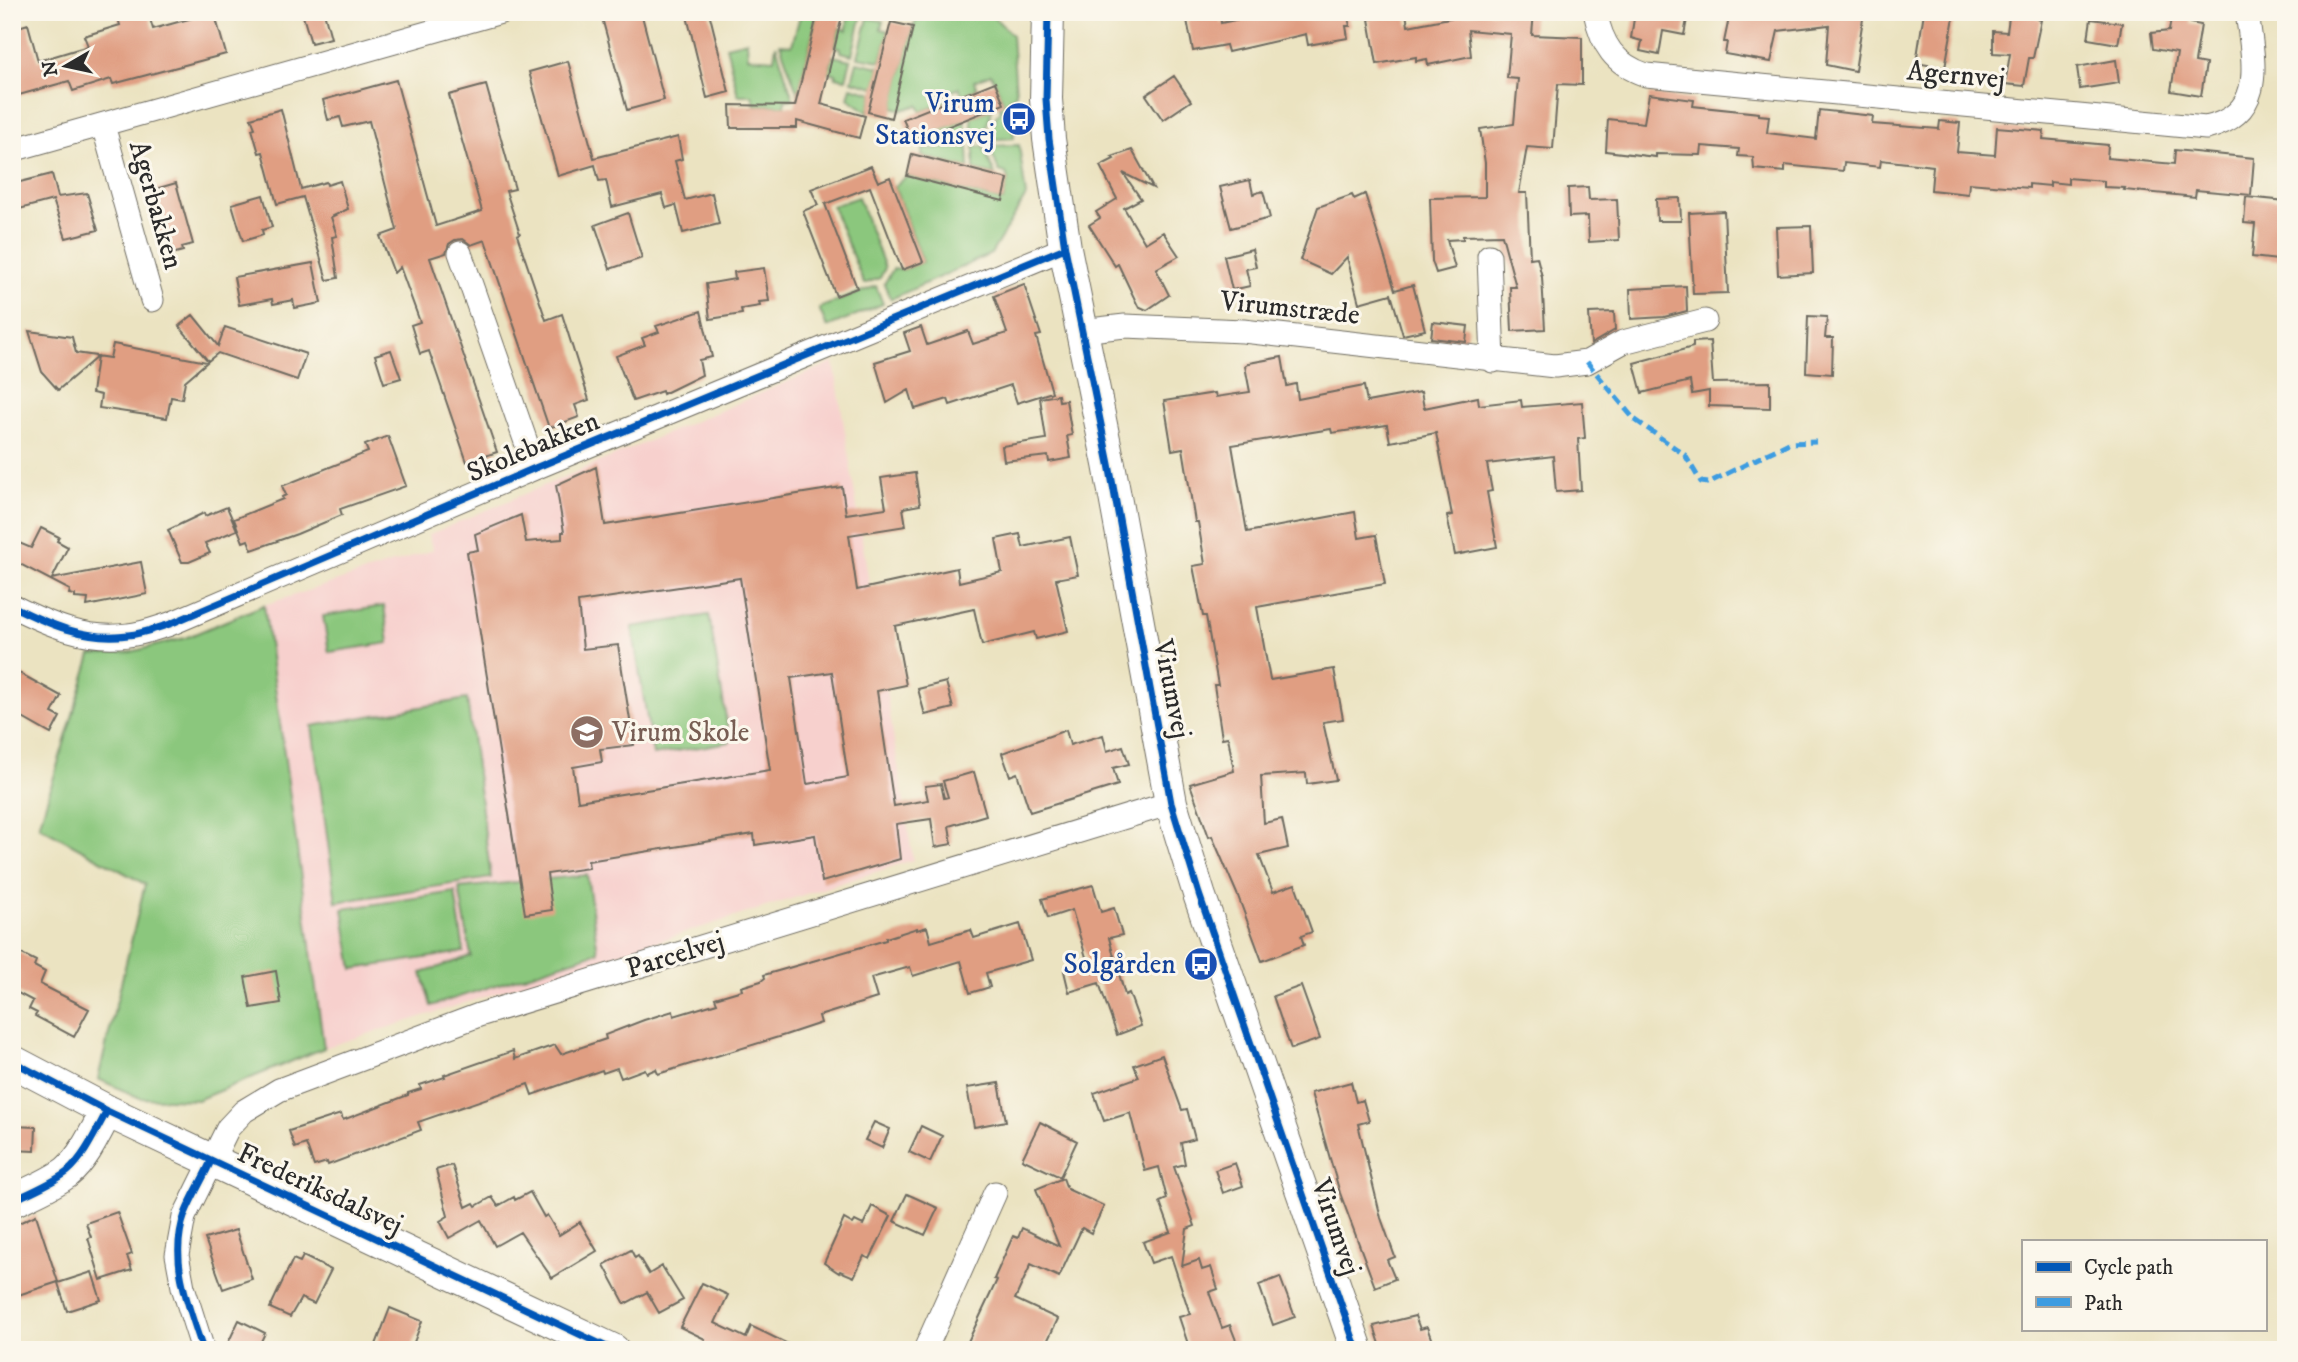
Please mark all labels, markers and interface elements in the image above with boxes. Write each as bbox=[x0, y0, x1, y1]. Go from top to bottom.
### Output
north arrow bbox=[32, 32, 102, 102]
street label: Agernvej bbox=[1905, 53, 2007, 97]
text: N bbox=[38, 59, 63, 78]
place label: Virum Stationsvej bbox=[875, 86, 995, 153]
bus stop icon: Virum Stationsvej bbox=[1000, 100, 1038, 138]
street label: Agerbakken bbox=[121, 137, 191, 274]
street label: Virumstræde bbox=[1218, 283, 1361, 333]
street label: Skolebakken bbox=[462, 403, 605, 491]
street label: Virumvej bbox=[1145, 636, 1199, 741]
school or university icon: Virum Skole bbox=[568, 713, 606, 751]
place label: Virum Skole bbox=[611, 715, 749, 750]
street label: Parcelvej bbox=[622, 924, 728, 986]
bus stop icon: Solgården bbox=[1182, 945, 1220, 983]
place label: Solgården bbox=[1063, 947, 1176, 982]
street label: Frederiksdalsvej bbox=[232, 1135, 408, 1243]
street label: Virumvej bbox=[1303, 1173, 1369, 1280]
legend bbox=[2022, 1240, 2266, 1330]
text: Cycle path bbox=[2084, 1255, 2173, 1281]
text: Path bbox=[2084, 1291, 2123, 1317]

